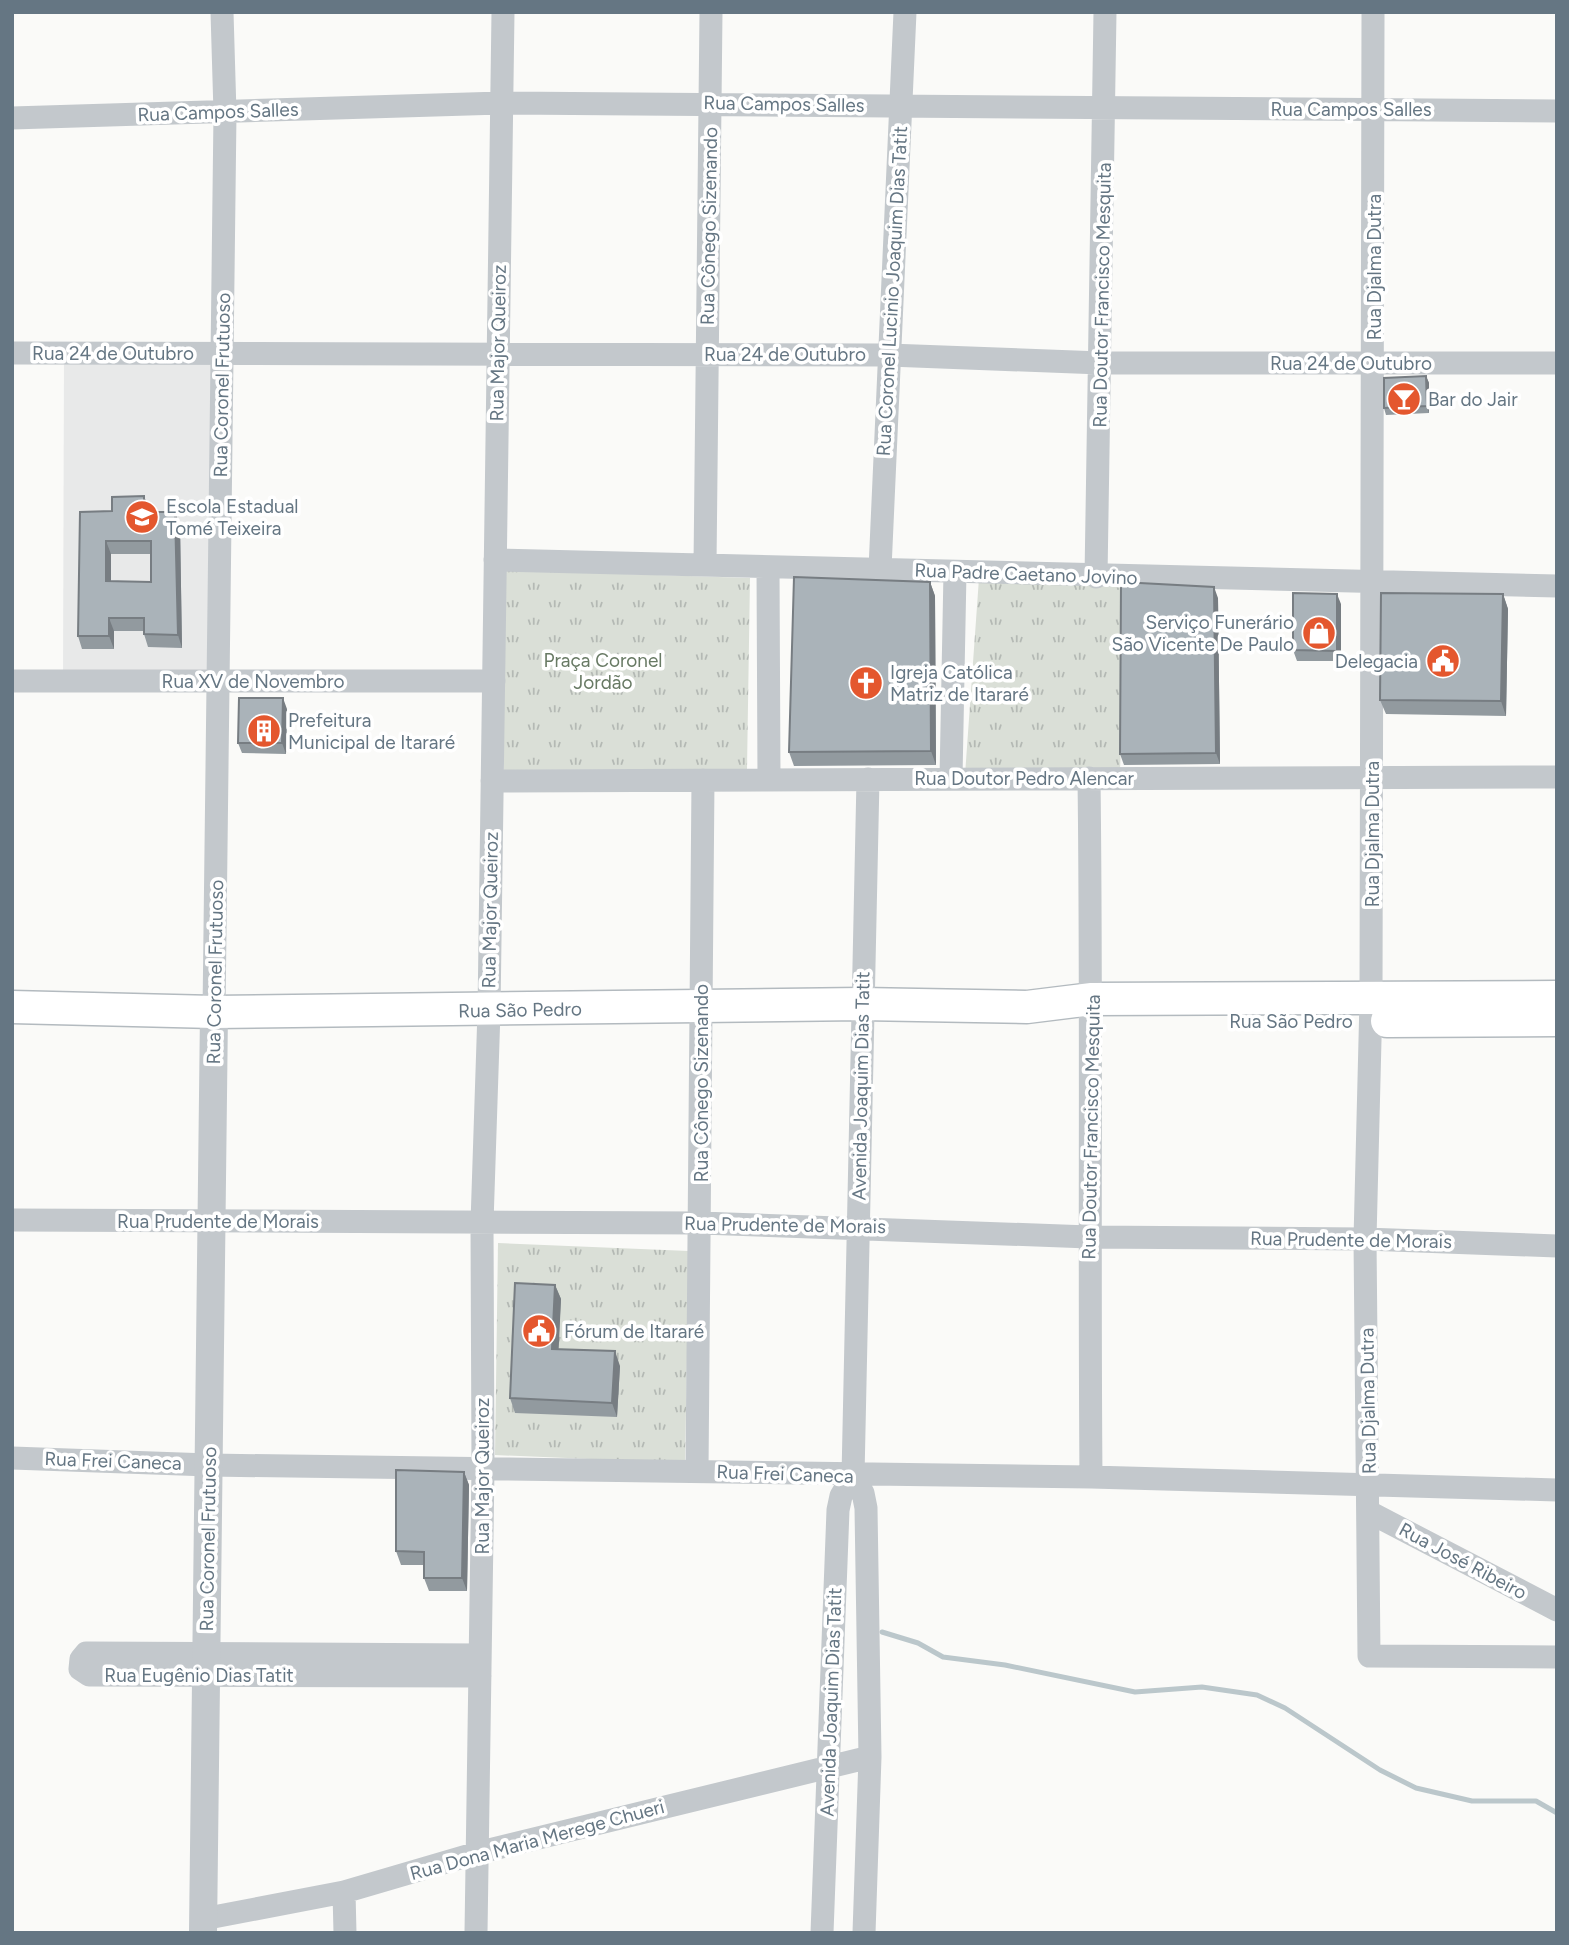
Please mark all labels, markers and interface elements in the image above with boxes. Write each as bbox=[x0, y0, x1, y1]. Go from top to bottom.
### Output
street label: Rua Campos Salles bbox=[703, 91, 865, 117]
street label: Rua Campos Salles bbox=[137, 98, 299, 126]
street label: Rua Campos Salles bbox=[1270, 98, 1432, 121]
street label: Rua Coronel Lucinio Joaquim Dias Tatit bbox=[872, 125, 912, 457]
street label: Rua Cônego Sizenando bbox=[696, 127, 722, 325]
street label: Rua Doutor Francisco Mesquita bbox=[1088, 162, 1116, 428]
street label: Rua Djalma Dutra bbox=[1363, 194, 1386, 340]
street label: Rua Major Queiroz bbox=[485, 264, 511, 422]
street label: Rua Coronel Frutuoso bbox=[209, 292, 235, 478]
street label: Rua 24 de Outubro bbox=[32, 342, 194, 365]
street label: Rua 24 de Outubro bbox=[704, 343, 866, 366]
street label: Rua 24 de Outubro bbox=[1270, 352, 1432, 375]
bar icon: Bar do Jair bbox=[1385, 380, 1423, 418]
place label: Bar do Jair bbox=[1428, 388, 1518, 411]
place label: Escola Estadual Tomé Teixeira bbox=[166, 495, 299, 540]
school or university icon: Escola Estadual Tomé Teixeira bbox=[123, 498, 161, 536]
street label: Rua Padre Caetano Jovino bbox=[914, 559, 1138, 589]
place label: Serviço Funerário São Vicente De Paulo bbox=[1111, 611, 1294, 656]
shop icon: Serviço Funerário São Vicente De Paulo bbox=[1300, 614, 1338, 652]
public building icon: Delegacia bbox=[1424, 642, 1462, 680]
park label: Praça Coronel Jordão bbox=[543, 649, 663, 694]
place label: Delegacia bbox=[1335, 650, 1418, 673]
place label: Igreja Católica Matriz de Itararé bbox=[890, 661, 1029, 706]
church icon: Igreja Católica Matriz de Itararé bbox=[847, 664, 885, 702]
street label: Rua XV de Novembro bbox=[162, 670, 344, 693]
place label: Prefeitura Municipal de Itararé bbox=[288, 709, 455, 754]
building icon: Prefeitura Municipal de Itararé bbox=[245, 712, 283, 750]
street label: Rua Djalma Dutra bbox=[1361, 761, 1384, 907]
street label: Rua Doutor Pedro Alencar bbox=[914, 767, 1134, 790]
street label: Rua Major Queiroz bbox=[477, 831, 503, 989]
street label: Rua Coronel Frutuoso bbox=[202, 879, 228, 1065]
street label: Avenida Joaquim Dias Tatit bbox=[848, 971, 874, 1201]
street label: Rua Cônego Sizenando bbox=[690, 984, 713, 1182]
street label: Rua Doutor Francisco Mesquita bbox=[1077, 994, 1105, 1260]
street label: Rua São Pedro bbox=[458, 997, 582, 1023]
street label: Rua São Pedro bbox=[1229, 1010, 1353, 1033]
street label: Rua Prudente de Morais bbox=[117, 1210, 319, 1233]
street label: Rua Prudente de Morais bbox=[684, 1212, 886, 1238]
street label: Rua Prudente de Morais bbox=[1250, 1227, 1452, 1253]
public building icon: Fórum de Itararé bbox=[520, 1312, 558, 1350]
place label: Fórum de Itararé bbox=[564, 1320, 704, 1343]
street label: Rua Djalma Dutra bbox=[1355, 1328, 1381, 1474]
street label: Rua Major Queiroz bbox=[471, 1398, 494, 1554]
street label: Rua Coronel Frutuoso bbox=[195, 1446, 221, 1632]
street label: Rua Frei Caneca bbox=[44, 1447, 182, 1475]
street label: Rua Frei Caneca bbox=[716, 1460, 854, 1488]
street label: Rua José Ribeiro bbox=[1395, 1518, 1531, 1604]
street label: Avenida Joaquim Dias Tatit bbox=[816, 1587, 846, 1817]
street label: Rua Eugênio Dias Tatit bbox=[104, 1664, 294, 1687]
street label: Rua Dona Maria Merege Chueri bbox=[407, 1795, 667, 1885]

